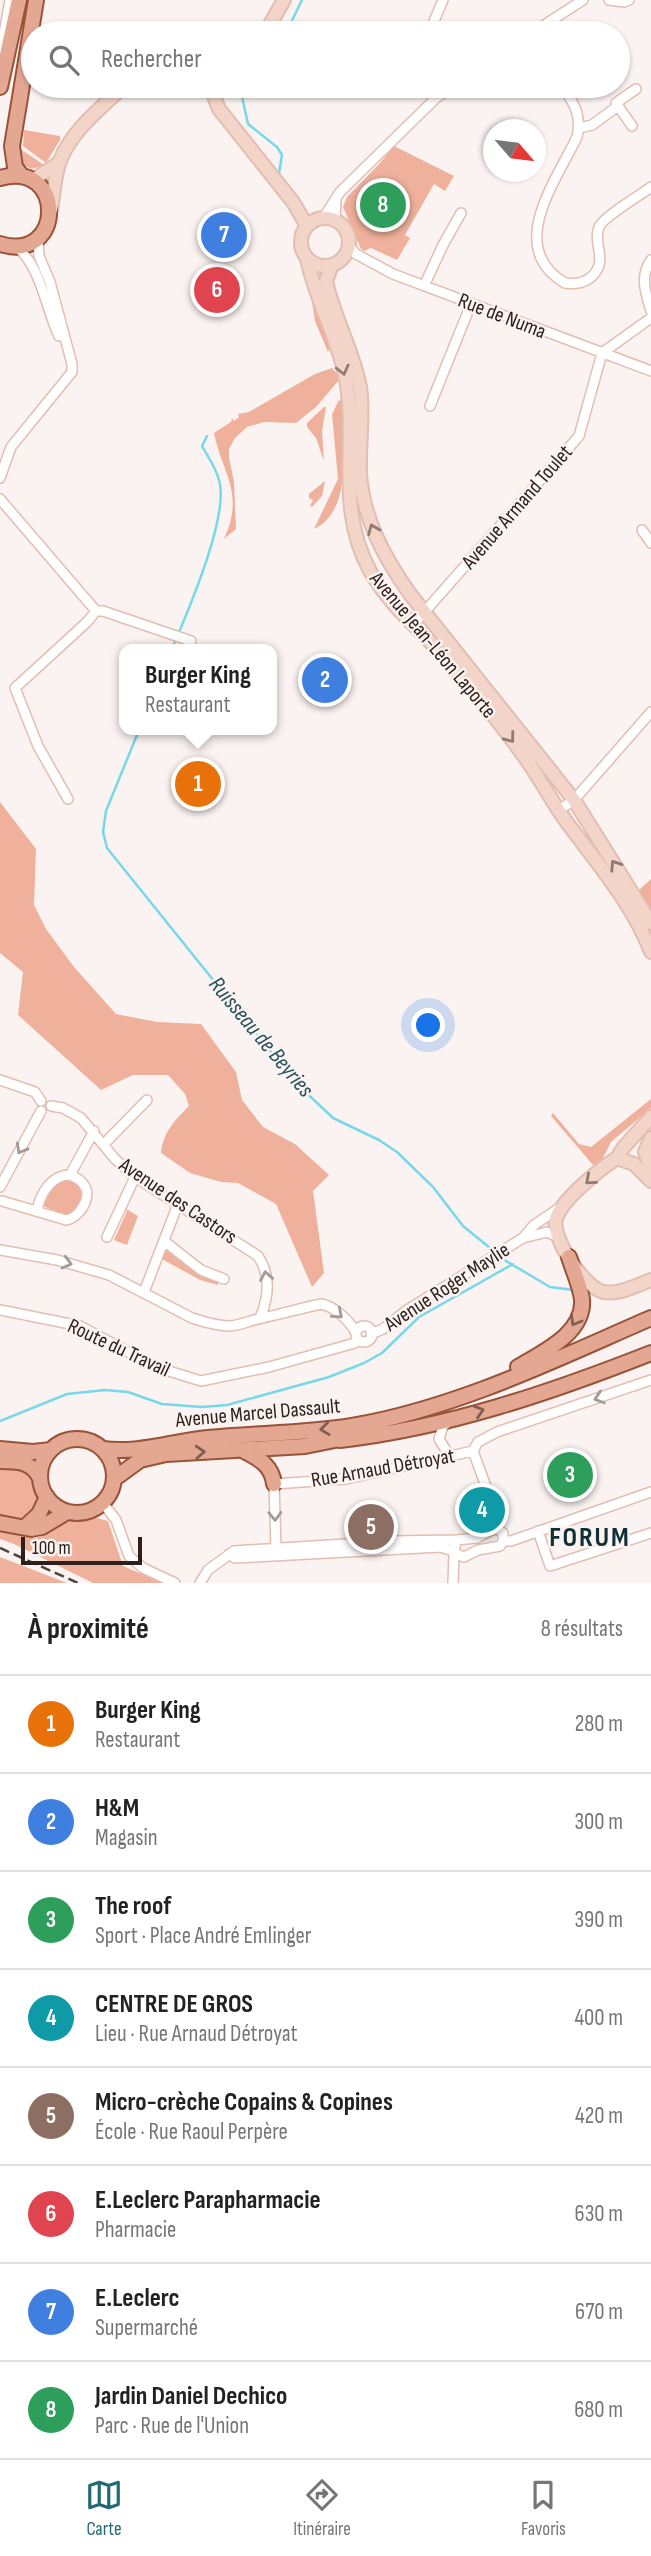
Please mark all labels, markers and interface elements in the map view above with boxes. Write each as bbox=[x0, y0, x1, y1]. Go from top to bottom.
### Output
search box bbox=[21, 21, 630, 98]
icon: search bbox=[45, 41, 83, 79]
text: Rechercher bbox=[101, 44, 202, 75]
north arrow bbox=[483, 119, 546, 182]
pin: 8 bbox=[360, 179, 406, 231]
pin: 7 bbox=[201, 209, 247, 261]
pin: 6 bbox=[194, 264, 240, 316]
street label: Rue de Numa bbox=[455, 288, 549, 344]
one-way arrow bbox=[335, 364, 349, 376]
street label: Avenue Armand Toulet bbox=[456, 440, 578, 575]
one-way arrow bbox=[368, 524, 382, 536]
street label: Avenue Jean-Léon Laporte bbox=[364, 566, 502, 723]
popup bbox=[119, 644, 277, 735]
pin: 2 bbox=[302, 654, 348, 706]
text: Burger King bbox=[145, 660, 251, 691]
text: Restaurant bbox=[145, 691, 230, 719]
one-way arrow bbox=[501, 730, 514, 743]
pin: 1 bbox=[175, 758, 221, 810]
one-way arrow bbox=[610, 860, 623, 873]
water label: Ruisseau de Beyries bbox=[203, 971, 319, 1103]
your location bbox=[411, 1008, 445, 1042]
one-way arrow bbox=[16, 1142, 29, 1155]
street label: Avenue des Castors bbox=[114, 1152, 242, 1250]
one-way arrow bbox=[585, 1172, 598, 1184]
street label: Avenue Roger Maylie bbox=[379, 1237, 514, 1337]
one-way arrow bbox=[61, 1255, 73, 1270]
one-way arrow bbox=[259, 1271, 274, 1282]
one-way arrow bbox=[330, 1306, 343, 1318]
street label: Route du Travail bbox=[64, 1313, 174, 1383]
one-way arrow bbox=[570, 1314, 583, 1327]
one-way arrow bbox=[593, 1389, 605, 1404]
street label: Avenue Marcel Dassault bbox=[174, 1393, 341, 1433]
one-way arrow bbox=[472, 1405, 485, 1419]
one-way arrow bbox=[319, 1422, 331, 1437]
street label: Rue Arnaud Détroyat bbox=[309, 1443, 457, 1493]
one-way arrow bbox=[195, 1445, 206, 1460]
pin: 3 bbox=[547, 1449, 593, 1501]
pin: 4 bbox=[459, 1484, 505, 1536]
pin: 5 bbox=[348, 1501, 394, 1553]
one-way arrow bbox=[267, 1511, 282, 1522]
district label: FORUM bbox=[549, 1521, 631, 1554]
scale bar bbox=[21, 1534, 142, 1566]
text: 100 m bbox=[32, 1537, 71, 1560]
text: À proximité bbox=[28, 1611, 149, 1647]
text: 8 résultats bbox=[541, 1615, 623, 1643]
text: Burger King bbox=[95, 1695, 201, 1726]
text: 1 bbox=[46, 1710, 56, 1738]
text: 280 m bbox=[575, 1710, 623, 1738]
text: Restaurant bbox=[95, 1726, 180, 1754]
text: H&M bbox=[95, 1793, 139, 1824]
text: 2 bbox=[46, 1808, 56, 1836]
text: 300 m bbox=[574, 1808, 623, 1836]
text: Magasin bbox=[95, 1824, 158, 1852]
text: The roof bbox=[95, 1891, 171, 1922]
text: 3 bbox=[46, 1906, 56, 1934]
text: 390 m bbox=[574, 1906, 623, 1934]
text: Sport · Place André Emlinger bbox=[95, 1922, 311, 1950]
text: CENTRE DE GROS bbox=[95, 1989, 253, 2020]
text: 4 bbox=[46, 2004, 56, 2032]
text: 400 m bbox=[574, 2004, 623, 2032]
text: Lieu · Rue Arnaud Détroyat bbox=[95, 2020, 298, 2048]
text: Micro-crèche Copains & Copines bbox=[95, 2087, 393, 2118]
text: 5 bbox=[46, 2102, 56, 2130]
text: 420 m bbox=[575, 2102, 623, 2130]
text: École · Rue Raoul Perpère bbox=[95, 2118, 288, 2146]
text: E.Leclerc Parapharmacie bbox=[95, 2185, 321, 2216]
text: 6 bbox=[46, 2200, 56, 2228]
text: 630 m bbox=[575, 2200, 623, 2228]
text: Pharmacie bbox=[95, 2216, 176, 2244]
text: E.Leclerc bbox=[95, 2283, 180, 2314]
text: 7 bbox=[46, 2298, 56, 2326]
text: 670 m bbox=[575, 2298, 623, 2326]
text: Supermarché bbox=[95, 2314, 198, 2342]
text: Jardin Daniel Dechico bbox=[95, 2381, 287, 2412]
text: 8 bbox=[46, 2396, 56, 2424]
text: 680 m bbox=[574, 2396, 623, 2424]
text: Parc · Rue de l'Union bbox=[95, 2412, 249, 2440]
tab: Carte bbox=[85, 2476, 123, 2541]
tab: Itinéraire bbox=[293, 2476, 351, 2541]
tab: Favoris bbox=[521, 2476, 566, 2541]

